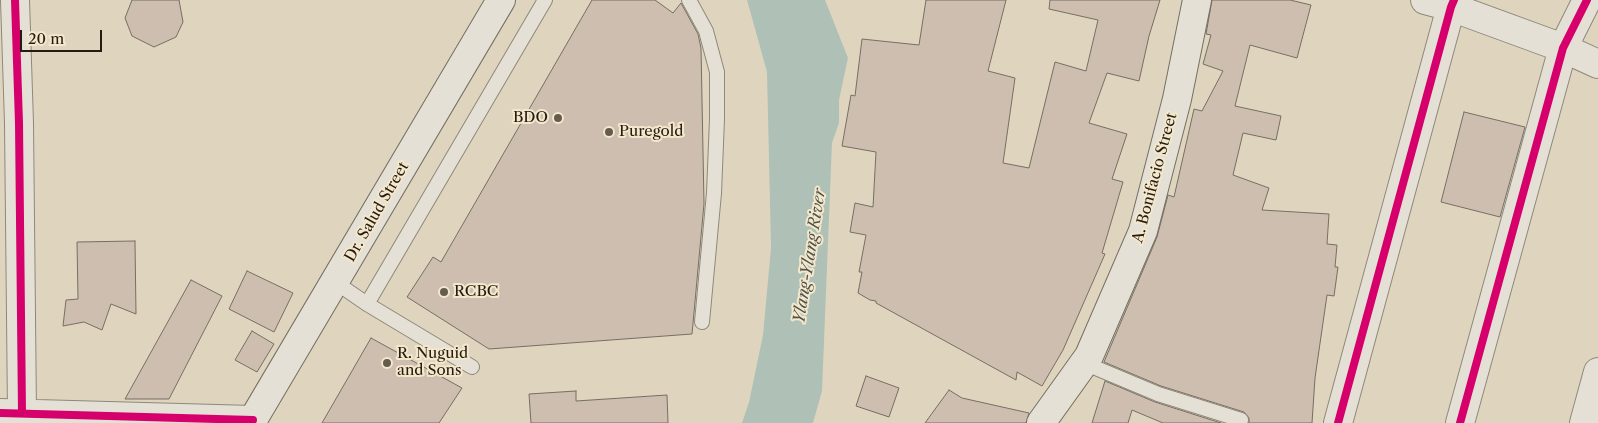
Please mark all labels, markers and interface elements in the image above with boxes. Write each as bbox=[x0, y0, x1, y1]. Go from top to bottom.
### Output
scale bar bbox=[22, 20, 105, 52]
text: 20 m bbox=[28, 29, 64, 48]
place label: BDO bbox=[513, 109, 548, 127]
street label: A. Bonifacio Street bbox=[1129, 111, 1181, 245]
marker: BDO bbox=[552, 112, 564, 124]
place label: Puregold bbox=[619, 123, 683, 141]
marker: Puregold bbox=[603, 126, 615, 138]
street label: Dr. Salud Street bbox=[341, 159, 413, 265]
water label: Ylang-Ylang River bbox=[790, 187, 830, 325]
place label: RCBC bbox=[454, 283, 498, 301]
marker: RCBC bbox=[438, 286, 450, 298]
place label: R. Nuguid and Sons bbox=[397, 345, 468, 380]
marker: R. Nuguid and Sons bbox=[381, 357, 393, 369]

